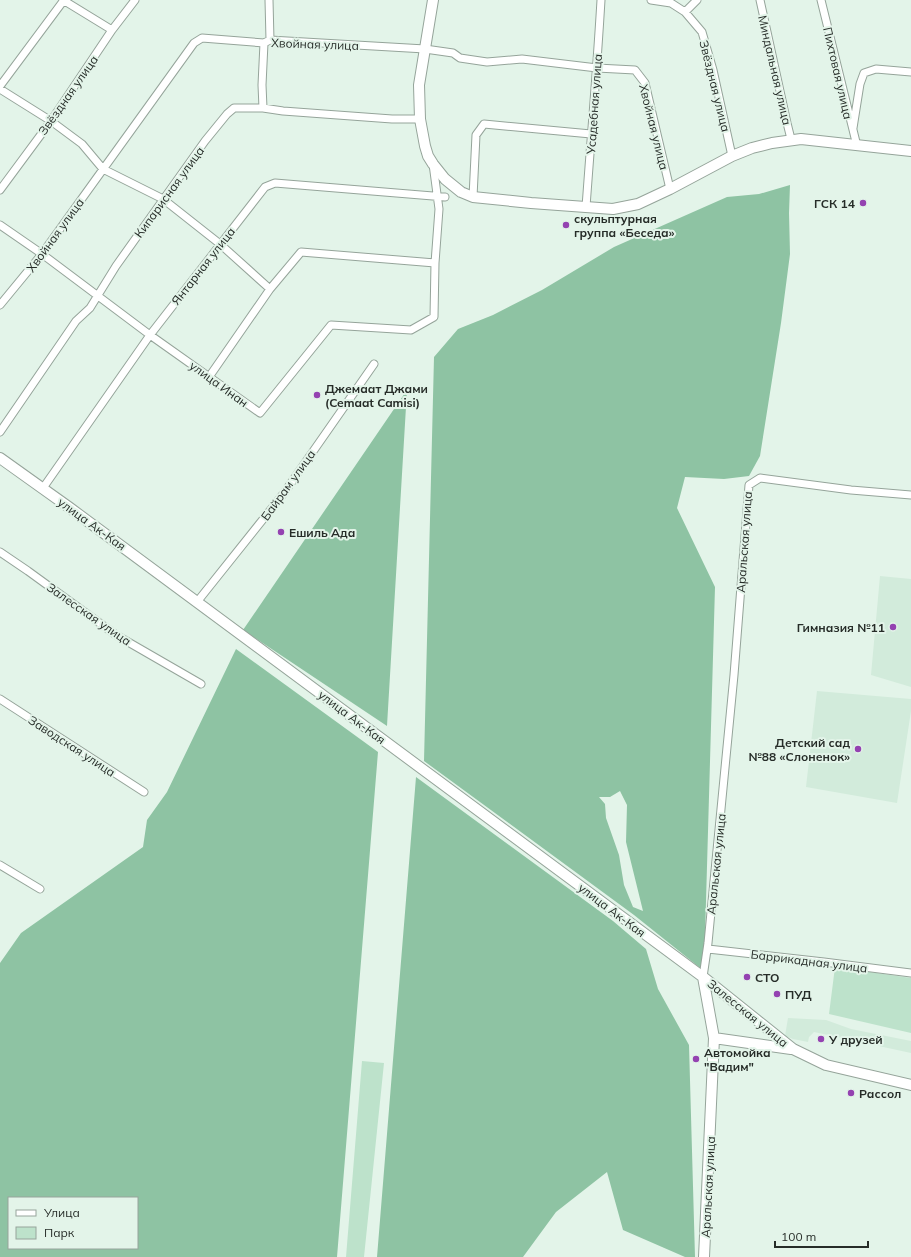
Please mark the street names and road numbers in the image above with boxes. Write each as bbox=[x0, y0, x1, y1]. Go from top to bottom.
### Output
street label: Миндальная улица bbox=[755, 14, 795, 126]
street label: Пихтовая улица bbox=[820, 26, 856, 120]
street label: Хвойная улица bbox=[271, 35, 359, 53]
street label: Звёздная улица bbox=[696, 39, 734, 133]
street label: Звёздная улица bbox=[35, 52, 101, 138]
street label: Усадебная улица bbox=[583, 53, 605, 156]
street label: Хвойная улица bbox=[636, 83, 672, 171]
street label: Кипарисная улица bbox=[131, 143, 207, 241]
street label: Хвойная улица bbox=[23, 195, 87, 275]
street label: Янтарная улица bbox=[168, 224, 238, 308]
street label: улица Инан bbox=[187, 358, 251, 410]
street label: Байрам улица bbox=[257, 447, 319, 523]
street label: Аральская улица bbox=[733, 491, 755, 593]
street label: улица Ак-Кая bbox=[55, 494, 129, 554]
street label: Залесская улица bbox=[44, 579, 134, 649]
street label: улица Ак-Кая bbox=[315, 687, 389, 747]
street label: Заводская улица bbox=[26, 712, 118, 780]
street label: Аральская улица bbox=[703, 813, 729, 915]
street label: улица Ак-Кая bbox=[575, 880, 649, 940]
street label: Баррикадная улица bbox=[750, 946, 868, 976]
street label: Залесская улица bbox=[705, 976, 791, 1050]
street label: Аральская улица bbox=[698, 1136, 718, 1238]

